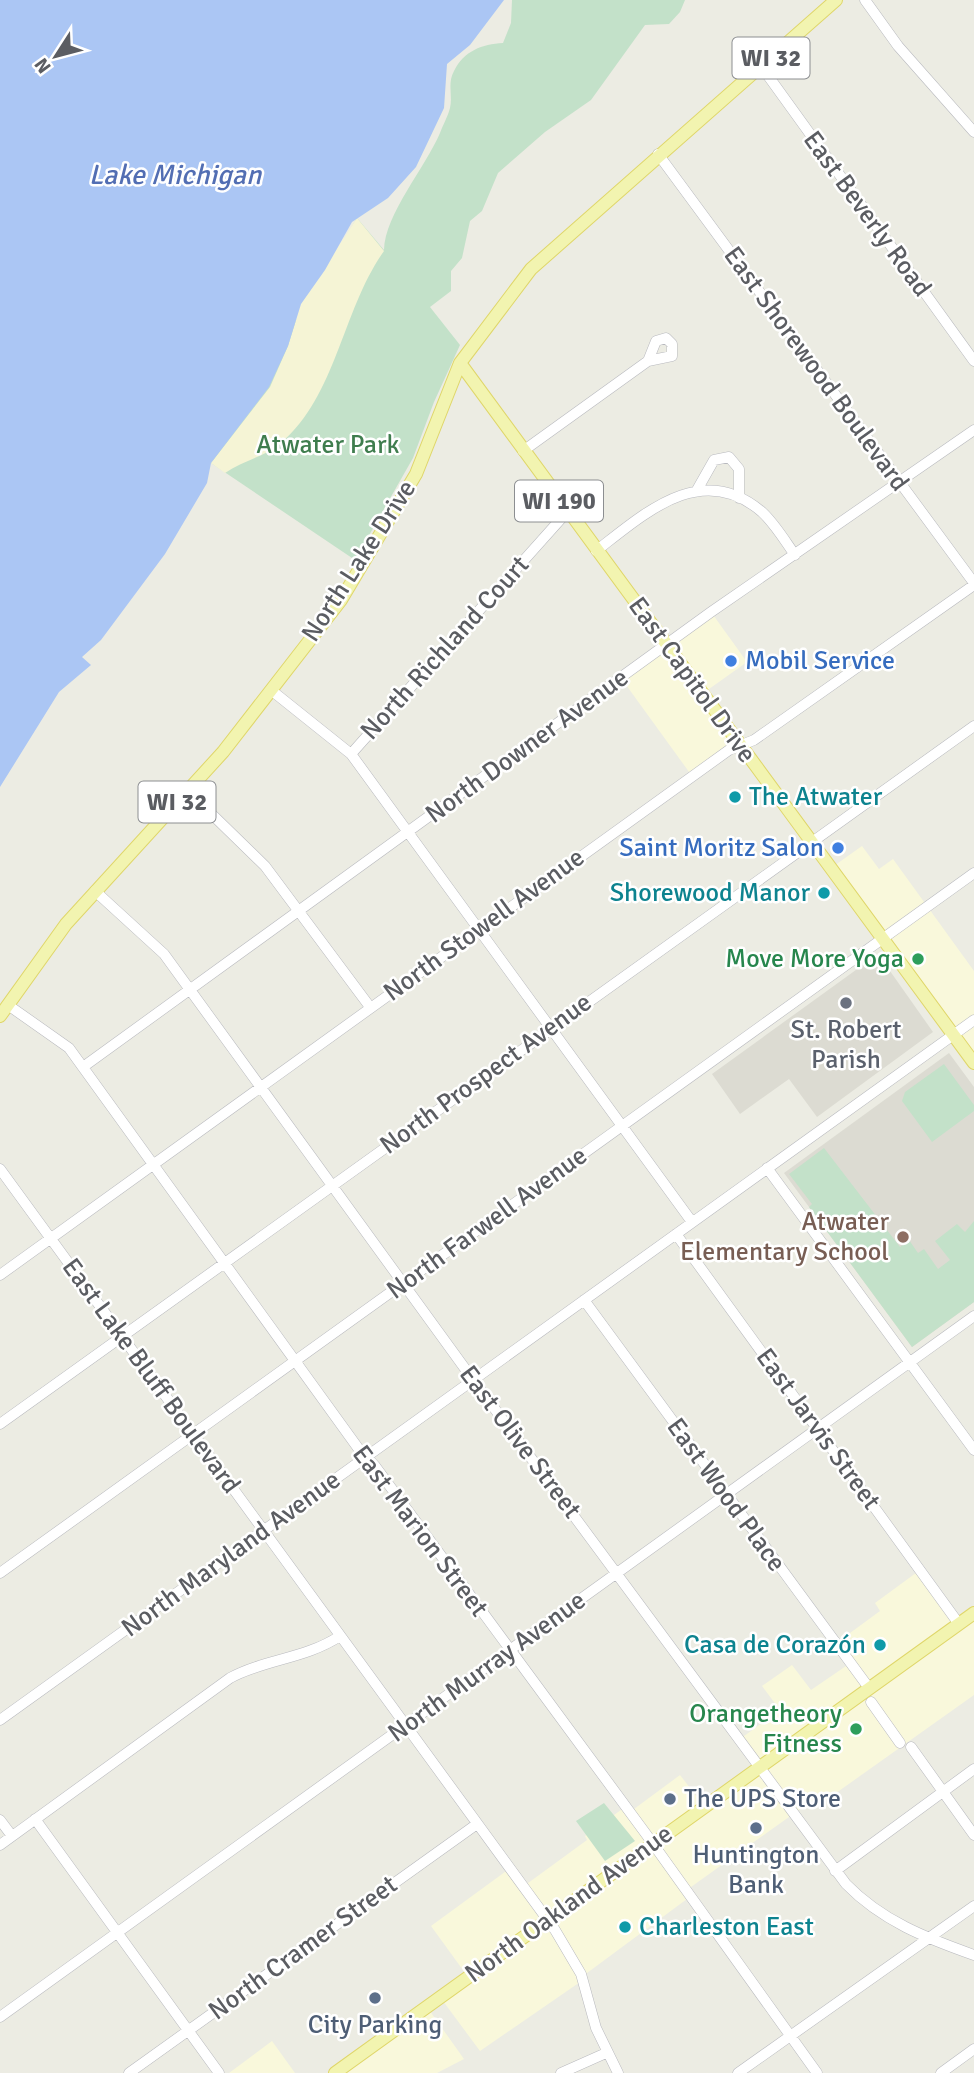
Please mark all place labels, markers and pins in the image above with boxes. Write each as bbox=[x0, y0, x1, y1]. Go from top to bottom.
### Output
place label: Mobil Service bbox=[745, 645, 895, 677]
marker: Mobil Service bbox=[723, 653, 739, 669]
place label: The Atwater bbox=[749, 781, 883, 813]
marker: The Atwater bbox=[727, 789, 743, 805]
place label: Saint Moritz Salon bbox=[619, 832, 824, 864]
marker: Saint Moritz Salon bbox=[830, 840, 846, 856]
place label: Shorewood Manor bbox=[610, 877, 810, 909]
marker: Shorewood Manor bbox=[816, 885, 832, 901]
place label: Move More Yoga bbox=[725, 943, 904, 975]
marker: Move More Yoga bbox=[910, 951, 926, 967]
marker: St. Robert Parish bbox=[838, 995, 854, 1011]
place label: St. Robert Parish bbox=[791, 1014, 901, 1076]
place label: Atwater Elementary School bbox=[680, 1206, 889, 1268]
marker: Atwater Elementary School bbox=[895, 1229, 911, 1245]
place label: Casa de Corazón bbox=[684, 1629, 866, 1661]
marker: Casa de Corazón bbox=[872, 1637, 888, 1653]
place label: Orangetheory Fitness bbox=[689, 1698, 842, 1760]
marker: Orangetheory Fitness bbox=[848, 1721, 864, 1737]
place label: The UPS Store bbox=[684, 1783, 841, 1815]
marker: The UPS Store bbox=[662, 1791, 678, 1807]
marker: Huntington Bank bbox=[748, 1820, 764, 1836]
place label: Huntington Bank bbox=[693, 1839, 819, 1901]
place label: Charleston East bbox=[639, 1911, 814, 1943]
marker: Charleston East bbox=[617, 1919, 633, 1935]
marker: City Parking bbox=[367, 1990, 383, 2006]
place label: City Parking bbox=[308, 2009, 442, 2041]

